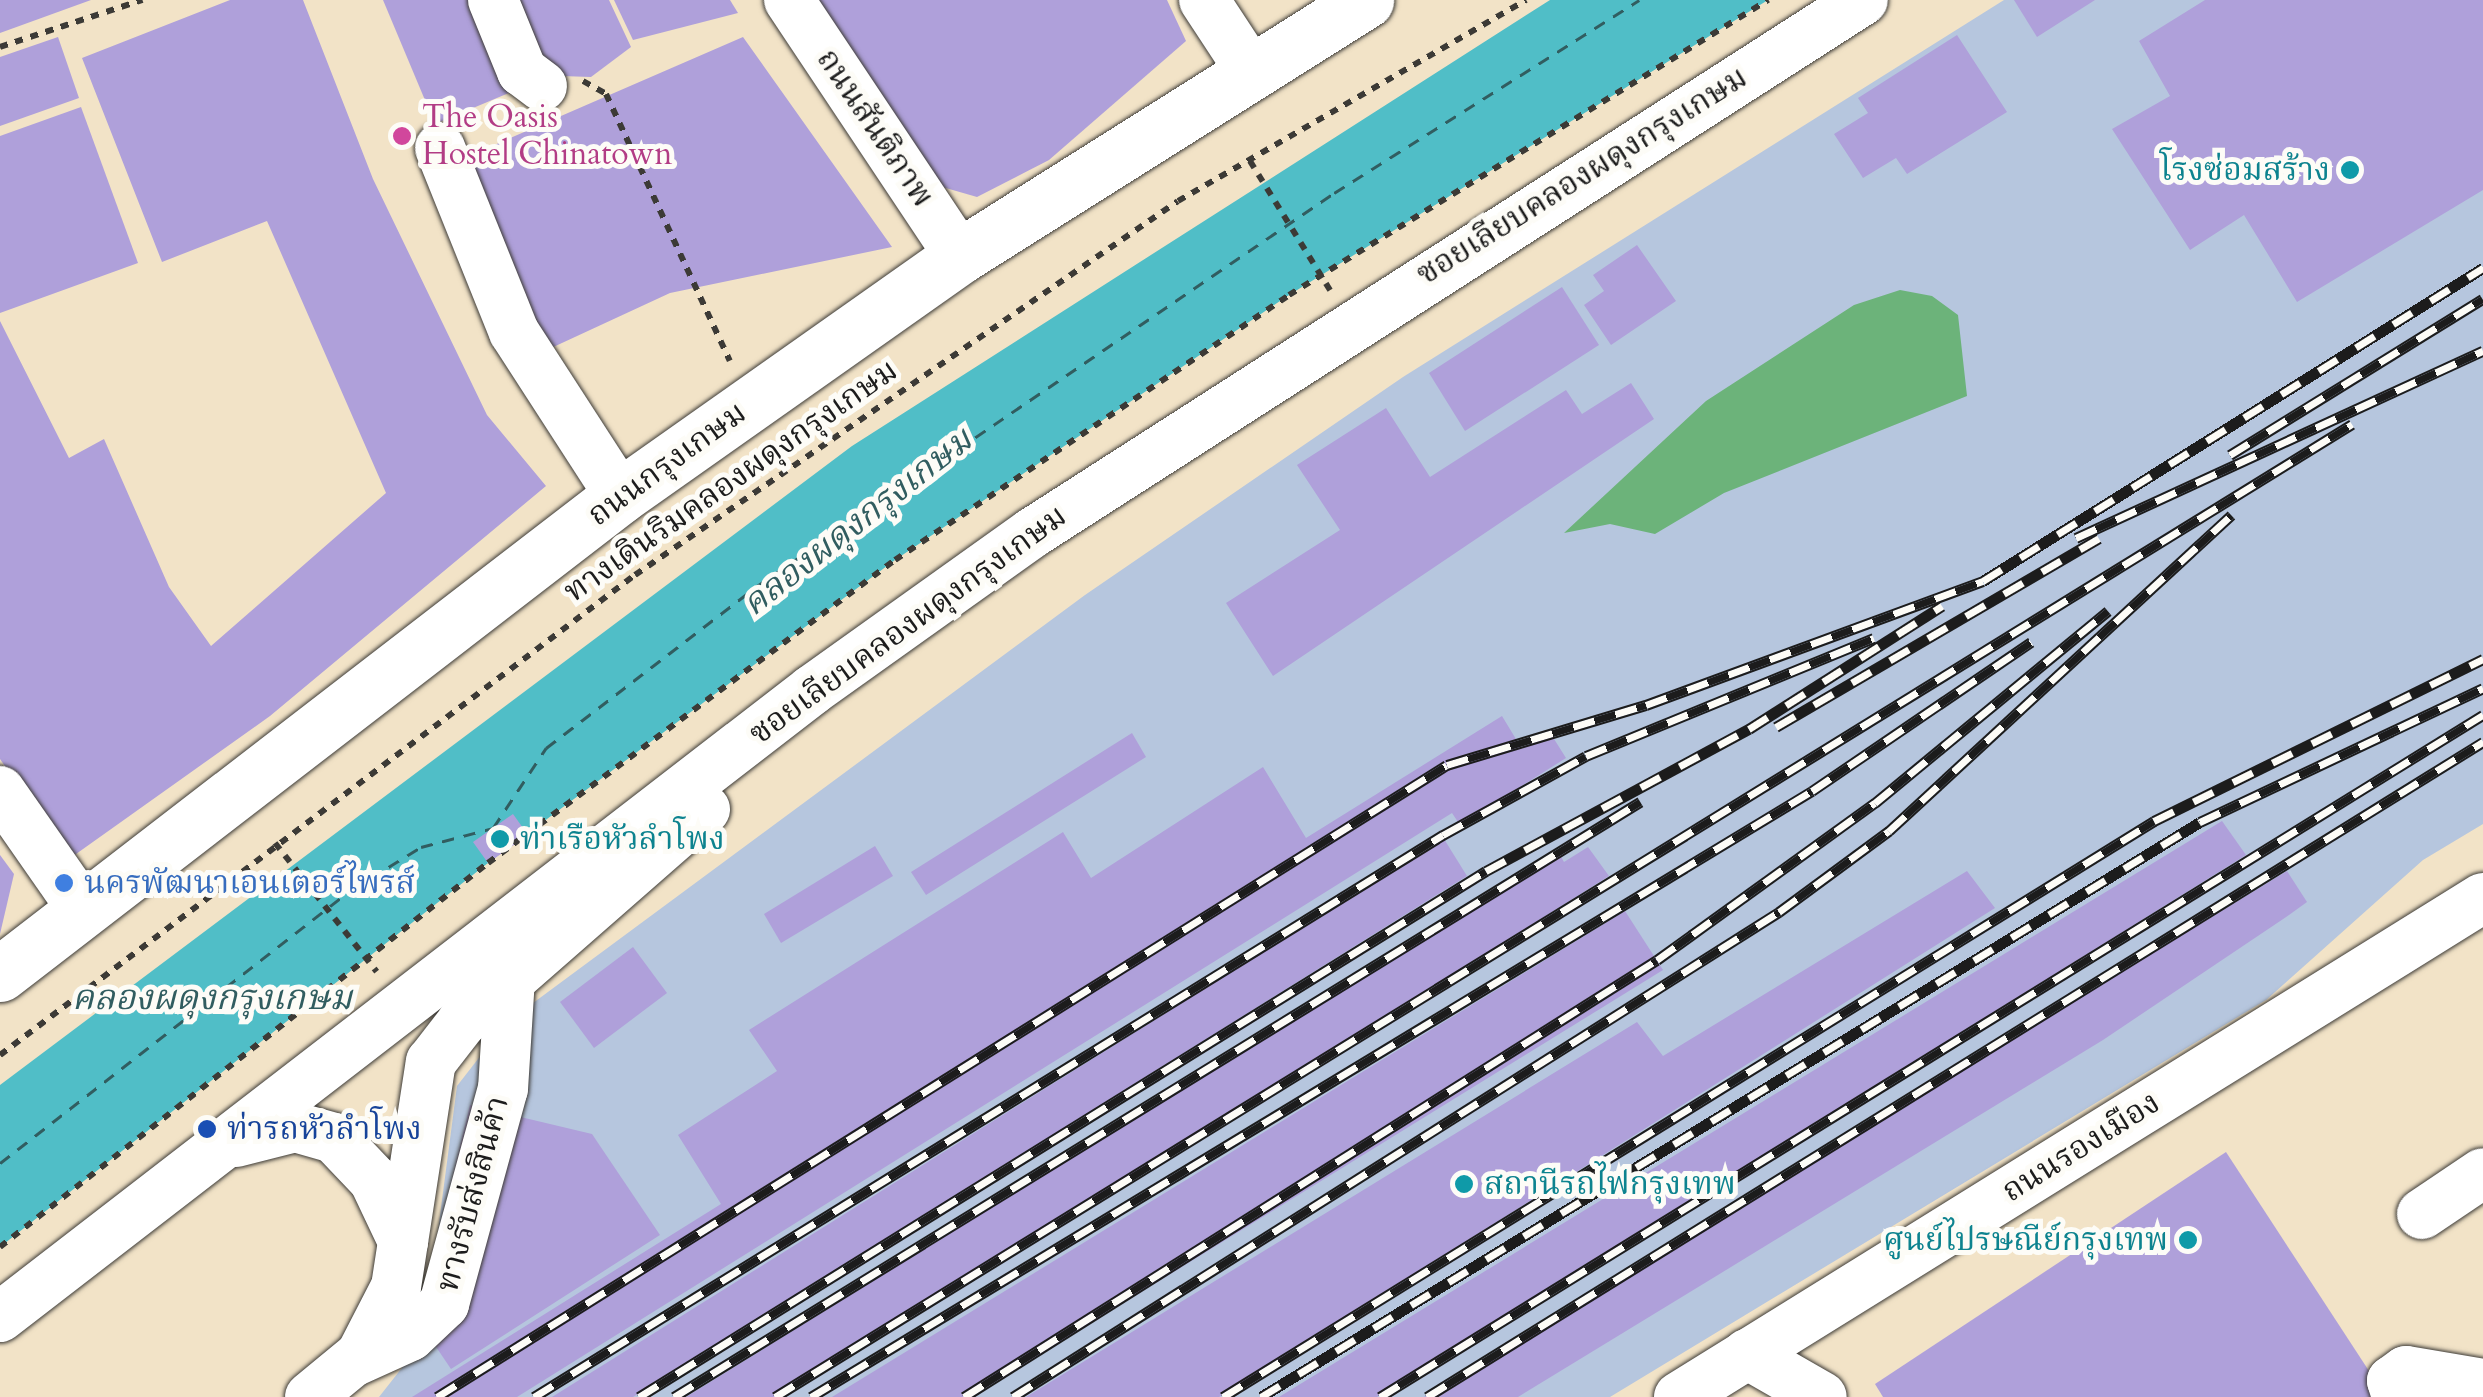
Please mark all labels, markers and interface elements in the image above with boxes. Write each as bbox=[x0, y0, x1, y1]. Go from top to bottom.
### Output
street label: ถนนสันติภาพ bbox=[808, 42, 942, 214]
street label: ซอยเลียบคลองผดุงกรุงเกษม bbox=[1410, 58, 1754, 294]
place label: The Oasis Hostel Chinatown bbox=[422, 99, 672, 174]
marker: The Oasis Hostel Chinatown bbox=[391, 125, 413, 147]
place label: โรงซ่อมสร้าง bbox=[2160, 151, 2330, 189]
marker: โรงซ่อมสร้าง bbox=[2339, 159, 2361, 181]
street label: ทางเดินริมคลองผดุงกรุงเกษม bbox=[557, 351, 905, 611]
street label: ถนนกรุงเกษม bbox=[580, 394, 754, 534]
water label: คลองผดุงกรุงเกษม bbox=[734, 419, 980, 625]
street label: ซอยเลียบคลองผดุงกรุงเกษม bbox=[742, 497, 1074, 753]
place label: ท่าเรือหัวลำโพง bbox=[520, 820, 725, 858]
marker: ท่าเรือหัวลำโพง bbox=[489, 828, 511, 850]
place label: นครพัฒนาเอนเตอร์ไพรส์ bbox=[84, 864, 415, 902]
marker: นครพัฒนาเอนเตอร์ไพรส์ bbox=[53, 872, 75, 894]
water label: คลองผดุงกรุงเกษม bbox=[72, 977, 352, 1019]
street label: ถนนรองเมือง bbox=[1995, 1083, 2167, 1211]
street label: ทางรับส่งสินค้า bbox=[428, 1092, 518, 1296]
place label: ท่ารถหัวลำโพง bbox=[227, 1110, 422, 1148]
marker: ท่ารถหัวลำโพง bbox=[196, 1118, 218, 1140]
place label: สถานีรถไฟกรุงเทพ bbox=[1484, 1165, 1736, 1203]
marker: สถานีรถไฟกรุงเทพ bbox=[1453, 1173, 1475, 1195]
place label: ศูนย์ไปรษณีย์กรุงเทพ bbox=[1883, 1221, 2168, 1259]
marker: ศูนย์ไปรษณีย์กรุงเทพ bbox=[2177, 1229, 2199, 1251]

